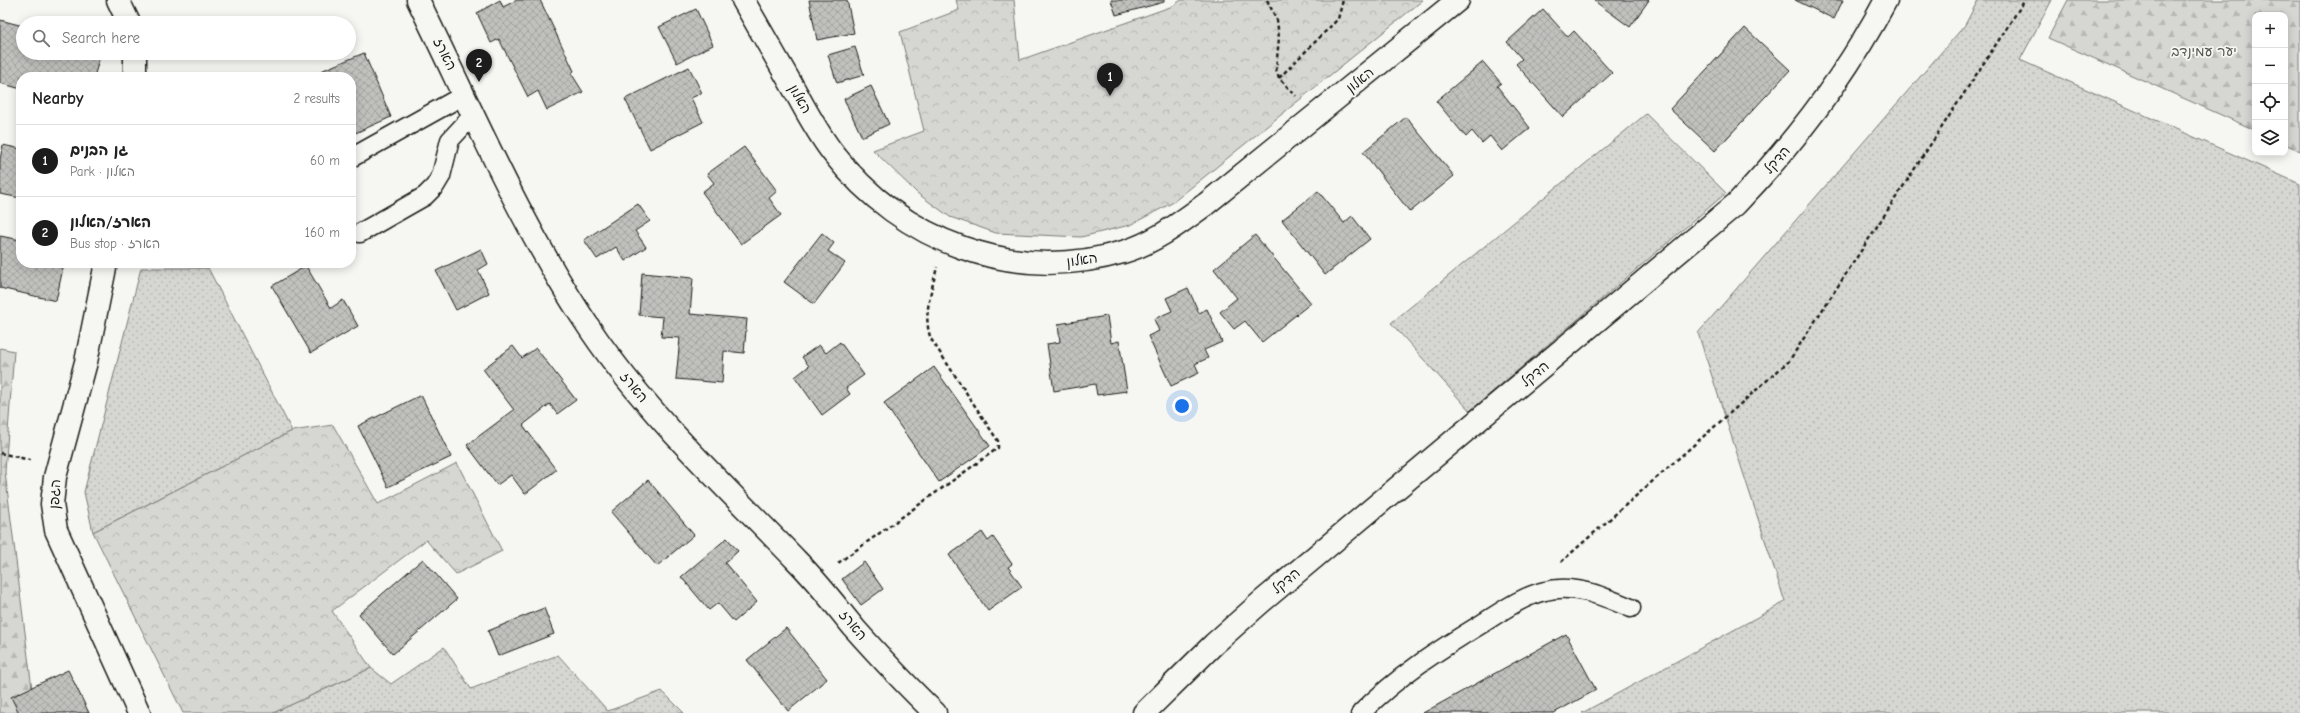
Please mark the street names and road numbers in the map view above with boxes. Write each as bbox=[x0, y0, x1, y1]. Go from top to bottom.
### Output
street label: הארז bbox=[430, 35, 460, 73]
street label: האלון bbox=[1342, 64, 1378, 96]
street label: האלון bbox=[785, 81, 815, 117]
street label: הדקל bbox=[1760, 143, 1794, 177]
street label: האלון bbox=[1065, 249, 1099, 271]
street label: הדקל bbox=[1517, 357, 1553, 391]
street label: הארז bbox=[616, 368, 652, 406]
street label: הגפן bbox=[46, 479, 64, 509]
street label: הדקל bbox=[1268, 564, 1304, 598]
street label: הארז bbox=[835, 606, 871, 644]

